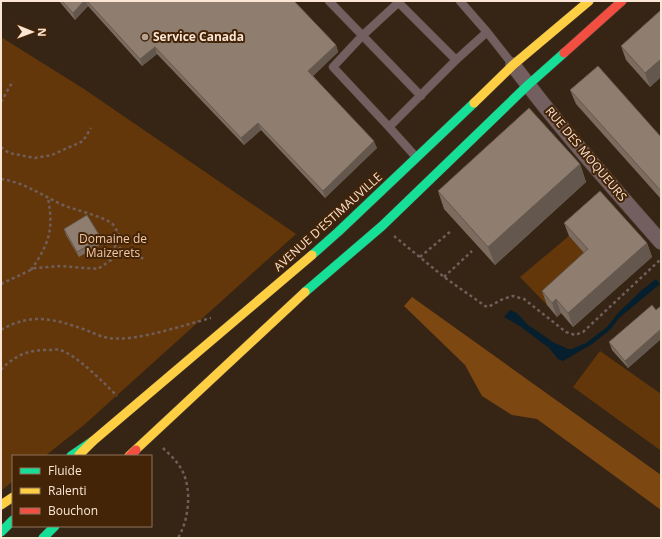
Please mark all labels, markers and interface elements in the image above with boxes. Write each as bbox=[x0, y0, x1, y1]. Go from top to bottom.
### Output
north arrow bbox=[12, 12, 52, 52]
text: N bbox=[35, 28, 50, 37]
place label: Service Canada bbox=[153, 28, 244, 45]
marker: Service Canada bbox=[140, 32, 150, 42]
street label: RUE DES MOQUEURS bbox=[542, 103, 631, 205]
street label: AVENUE D'ESTIMAUVILLE bbox=[270, 168, 386, 275]
park label: Domaine de Maizerets bbox=[79, 230, 147, 261]
legend bbox=[12, 455, 152, 527]
text: Fluide bbox=[48, 462, 82, 479]
text: Ralenti bbox=[48, 482, 87, 499]
text: Bouchon bbox=[48, 502, 98, 519]

